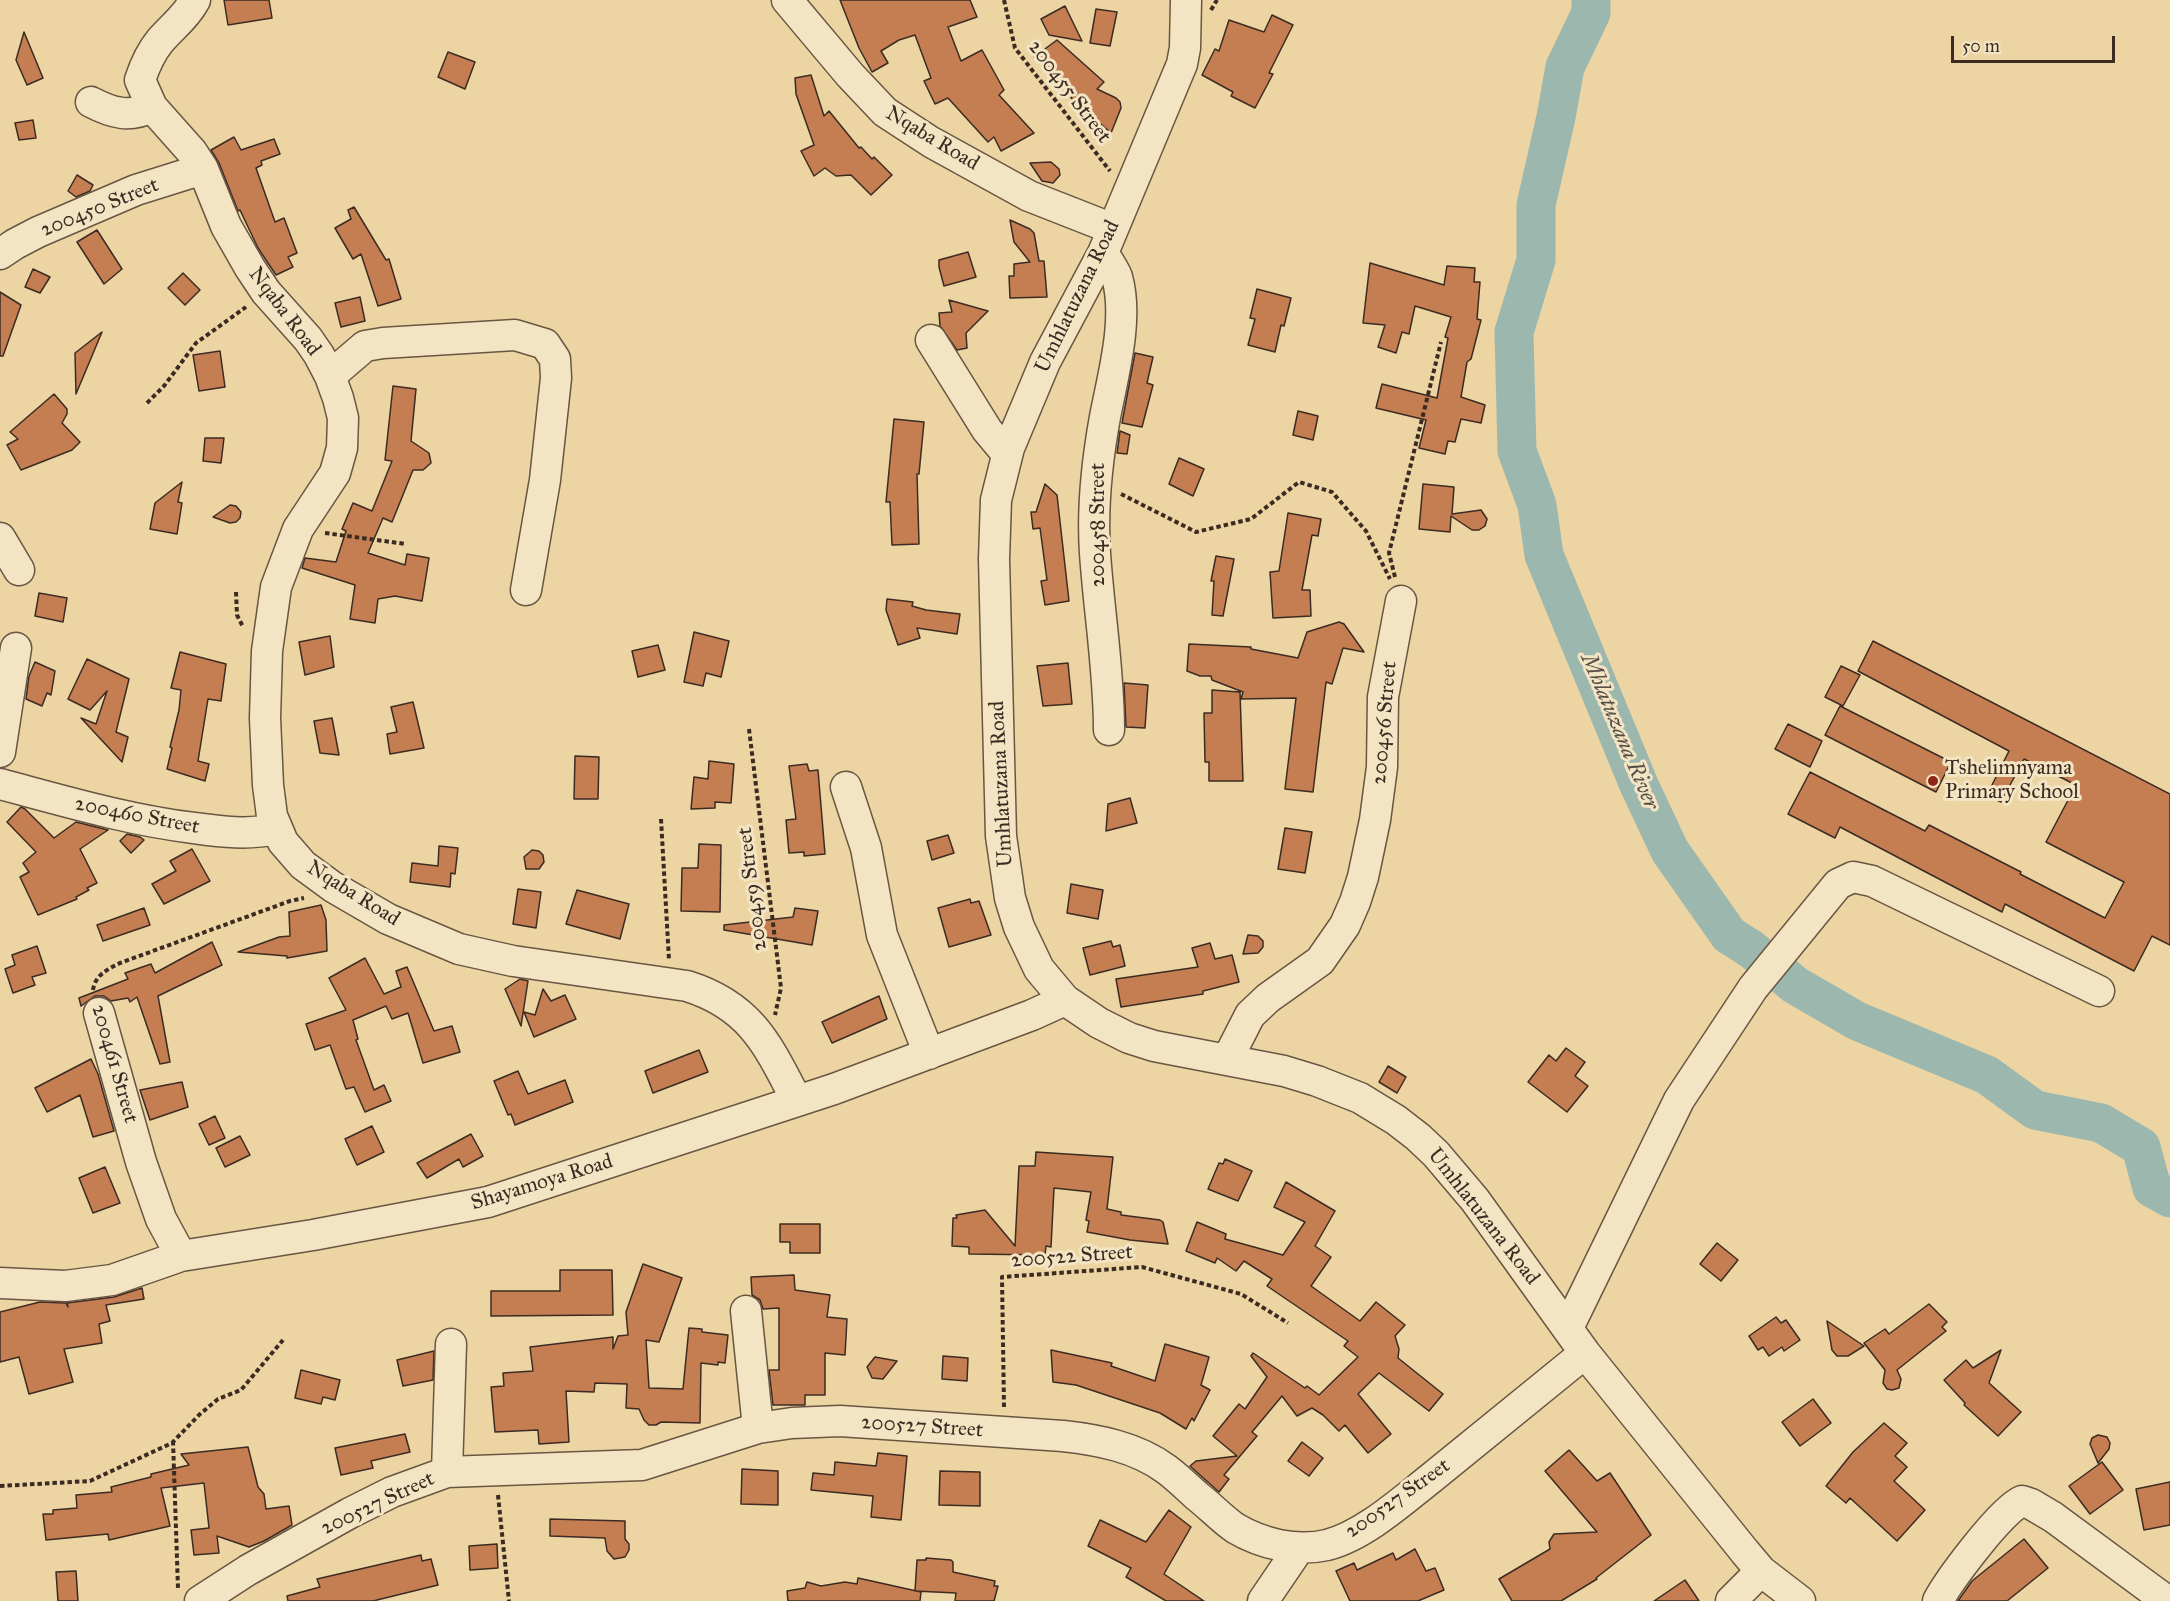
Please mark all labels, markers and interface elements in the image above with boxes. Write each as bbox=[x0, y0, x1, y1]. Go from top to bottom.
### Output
scale bar bbox=[1954, 24, 2118, 62]
street label: 200455 Street bbox=[1022, 35, 1116, 149]
text: 50 m bbox=[1962, 35, 2000, 57]
street label: Nqaba Road bbox=[881, 101, 983, 177]
street label: 200450 Street bbox=[37, 173, 163, 243]
street label: Umhlatuzana Road bbox=[1030, 217, 1126, 377]
street label: Nqaba Road bbox=[242, 263, 326, 361]
street label: 200458 Street bbox=[1086, 463, 1112, 587]
water label: Mhlatuzana River bbox=[1574, 650, 1664, 814]
street label: 200456 Street bbox=[1367, 660, 1403, 786]
street label: Umhlatuzana Road bbox=[985, 700, 1019, 868]
place label: Tshelimnyama Primary School bbox=[1945, 756, 2079, 806]
marker: Tshelimnyama Primary School bbox=[1926, 774, 1940, 788]
street label: 200460 Street bbox=[73, 792, 201, 840]
street label: 200459 Street bbox=[733, 826, 773, 952]
street label: Nqaba Road bbox=[302, 856, 404, 932]
street label: 200461 Street bbox=[85, 1002, 143, 1126]
street label: Umhlatuzana Road bbox=[1422, 1144, 1544, 1290]
street label: Shayamoya Road bbox=[468, 1149, 616, 1217]
street label: 200522 Street bbox=[1010, 1240, 1134, 1274]
street label: 200527 Street bbox=[860, 1410, 984, 1444]
street label: 200527 Street bbox=[1341, 1454, 1455, 1544]
street label: 200527 Street bbox=[317, 1467, 439, 1541]

